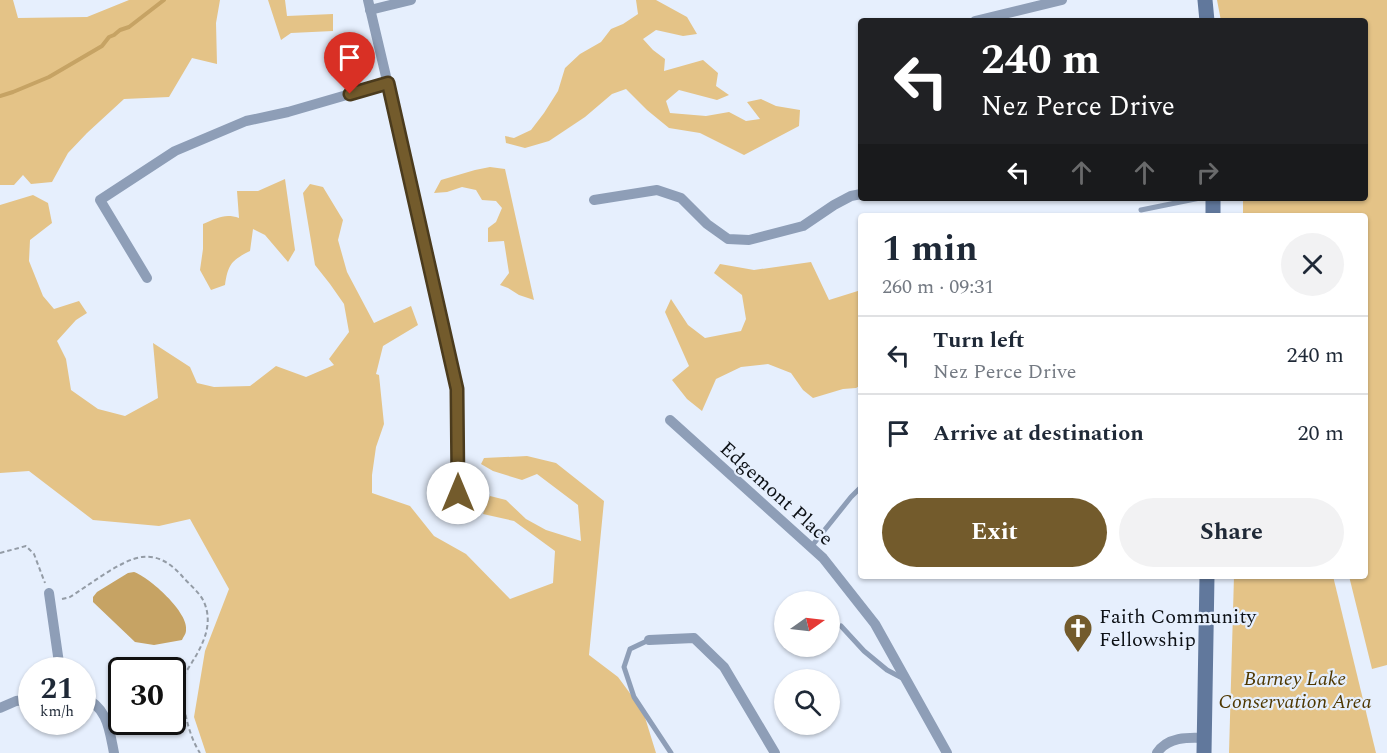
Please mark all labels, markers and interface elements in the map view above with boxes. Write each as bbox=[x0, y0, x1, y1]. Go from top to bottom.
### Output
text: 240 m bbox=[981, 29, 1100, 92]
pin bbox=[324, 32, 375, 94]
icon: arrive bbox=[333, 41, 366, 74]
icon: left bbox=[882, 42, 960, 120]
text: Nez Perce Drive bbox=[981, 86, 1175, 128]
icon: left bbox=[1002, 156, 1035, 189]
icon: ahead bbox=[1065, 156, 1098, 189]
icon: ahead bbox=[1128, 156, 1161, 189]
icon: right bbox=[1191, 156, 1224, 189]
text: 1 min bbox=[882, 222, 978, 277]
button: close bbox=[1281, 233, 1344, 296]
text: 260 m · 09:31 bbox=[882, 272, 994, 302]
text: Turn left bbox=[933, 324, 1025, 357]
icon: left bbox=[882, 339, 915, 372]
text: 240 m bbox=[1287, 339, 1344, 372]
text: Nez Perce Drive bbox=[933, 357, 1077, 387]
icon: arrive bbox=[882, 417, 915, 450]
text: Arrive at destination bbox=[933, 417, 1144, 450]
text: 20 m bbox=[1298, 417, 1344, 450]
street label: Edgemont Place bbox=[713, 434, 840, 553]
position arrow bbox=[426, 461, 490, 525]
button: Exit bbox=[882, 498, 1107, 567]
button: Share bbox=[1119, 498, 1344, 567]
north arrow bbox=[774, 591, 840, 657]
map controls bbox=[774, 591, 840, 735]
place label: Faith Community Fellowship bbox=[1099, 602, 1257, 655]
church icon: Faith Community Fellowship bbox=[1062, 612, 1094, 654]
speed limit sign: 30 bbox=[108, 657, 186, 735]
park label: Barney Lake Conservation Area bbox=[1218, 664, 1372, 717]
text: 21 bbox=[40, 666, 74, 712]
button: search bbox=[774, 669, 840, 735]
text: km/h bbox=[40, 700, 74, 723]

